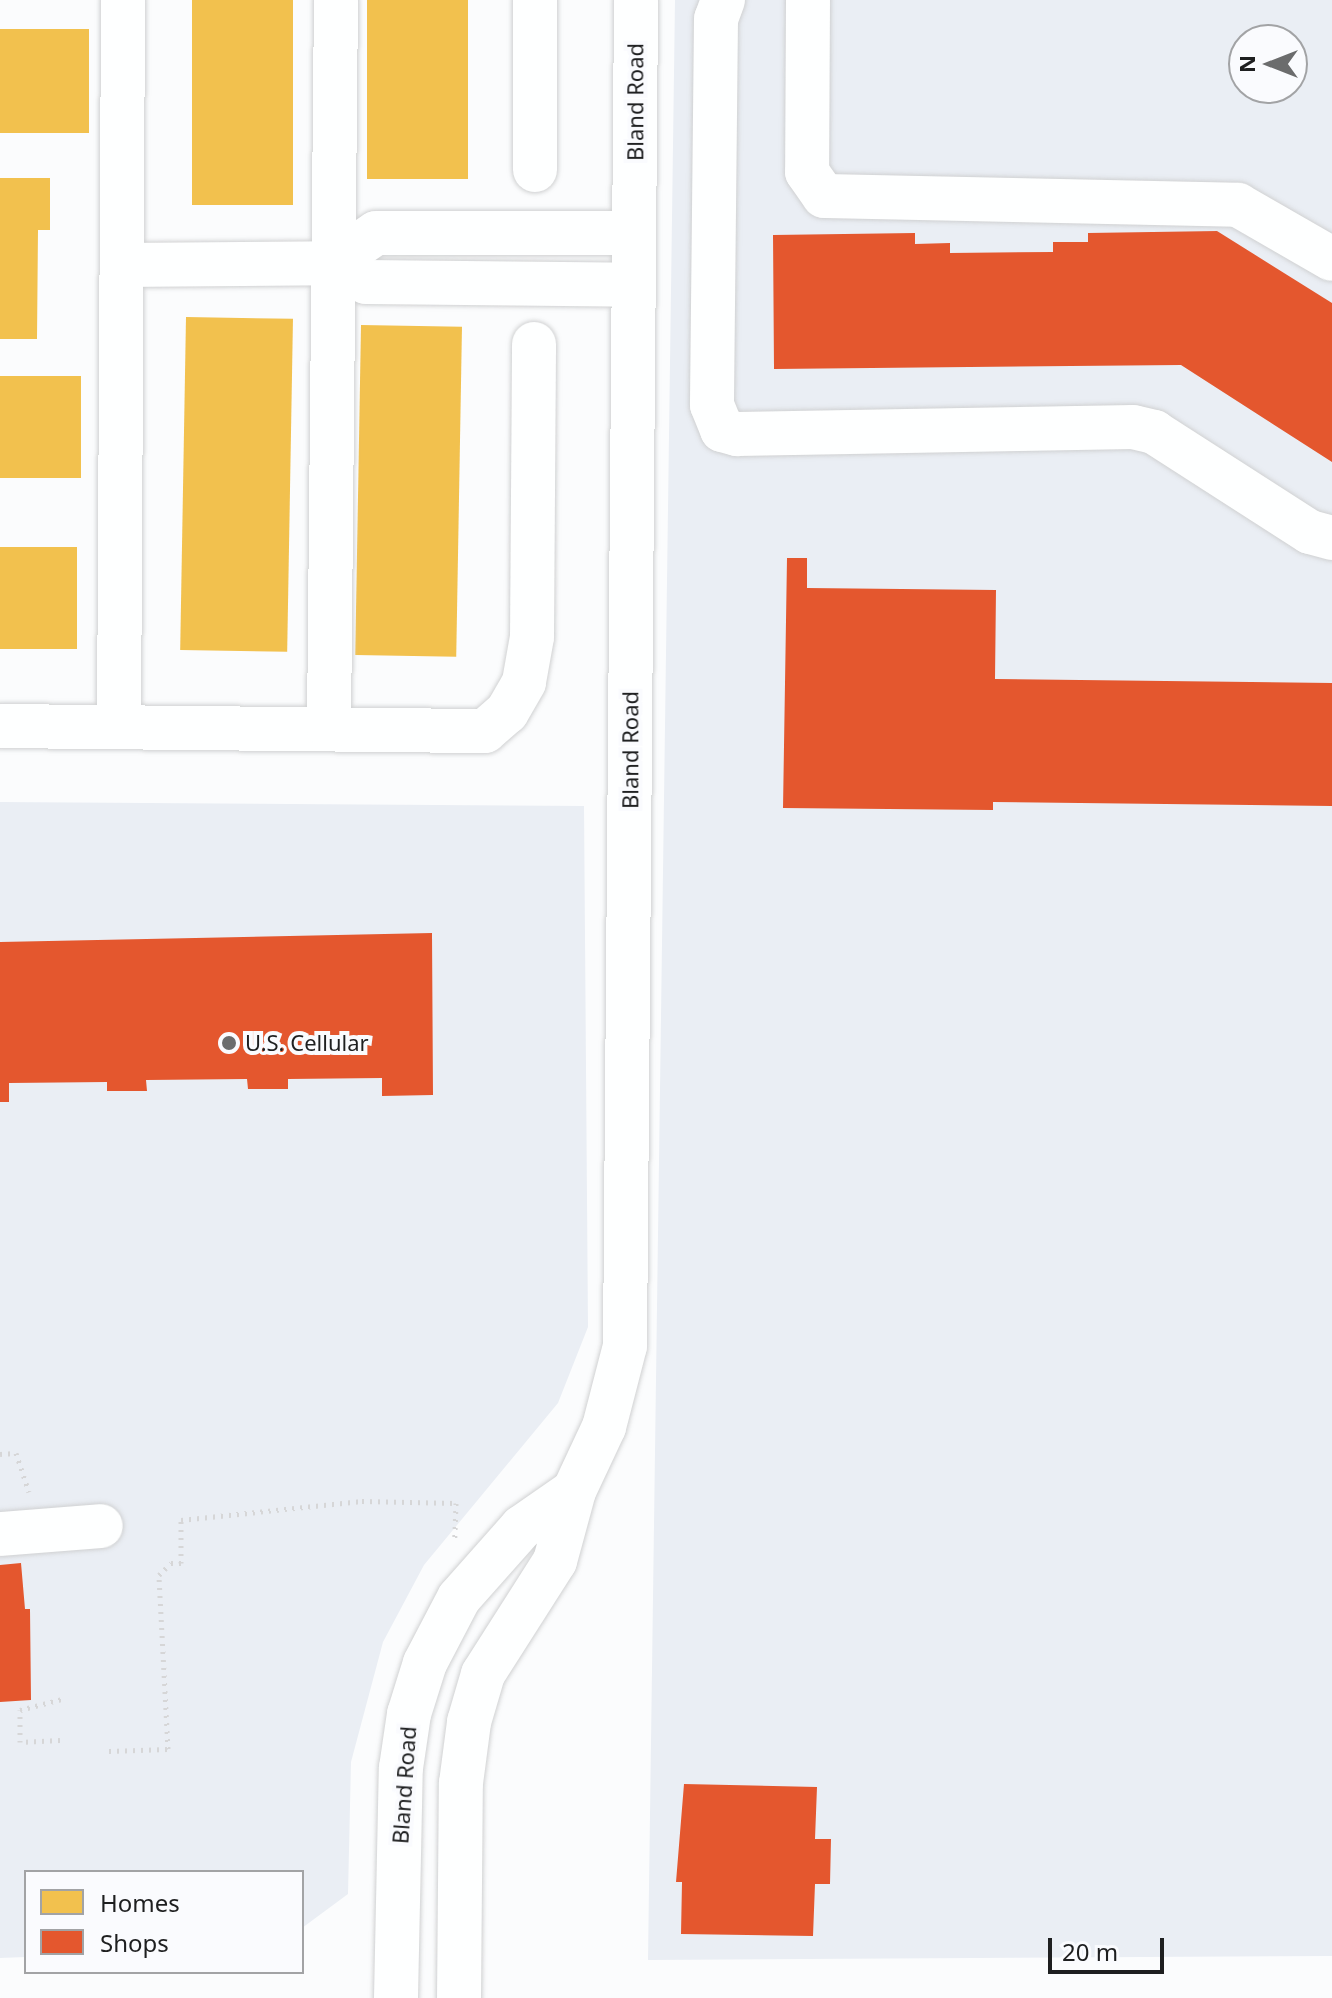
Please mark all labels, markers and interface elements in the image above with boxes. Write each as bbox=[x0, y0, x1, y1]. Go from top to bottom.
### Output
north arrow bbox=[1228, 24, 1308, 104]
street label: Bland Road bbox=[622, 43, 648, 161]
text: N bbox=[1231, 55, 1261, 73]
street label: Bland Road bbox=[617, 691, 643, 809]
place label: U.S. Cellular bbox=[245, 1030, 369, 1056]
marker: U.S. Cellular bbox=[220, 1034, 238, 1052]
street label: Bland Road bbox=[387, 1725, 421, 1845]
legend bbox=[24, 1870, 304, 1974]
text: Homes bbox=[100, 1886, 180, 1919]
scale bar bbox=[1052, 1922, 1168, 1972]
text: Shops bbox=[100, 1926, 169, 1959]
text: 20 m bbox=[1062, 1935, 1118, 1968]

